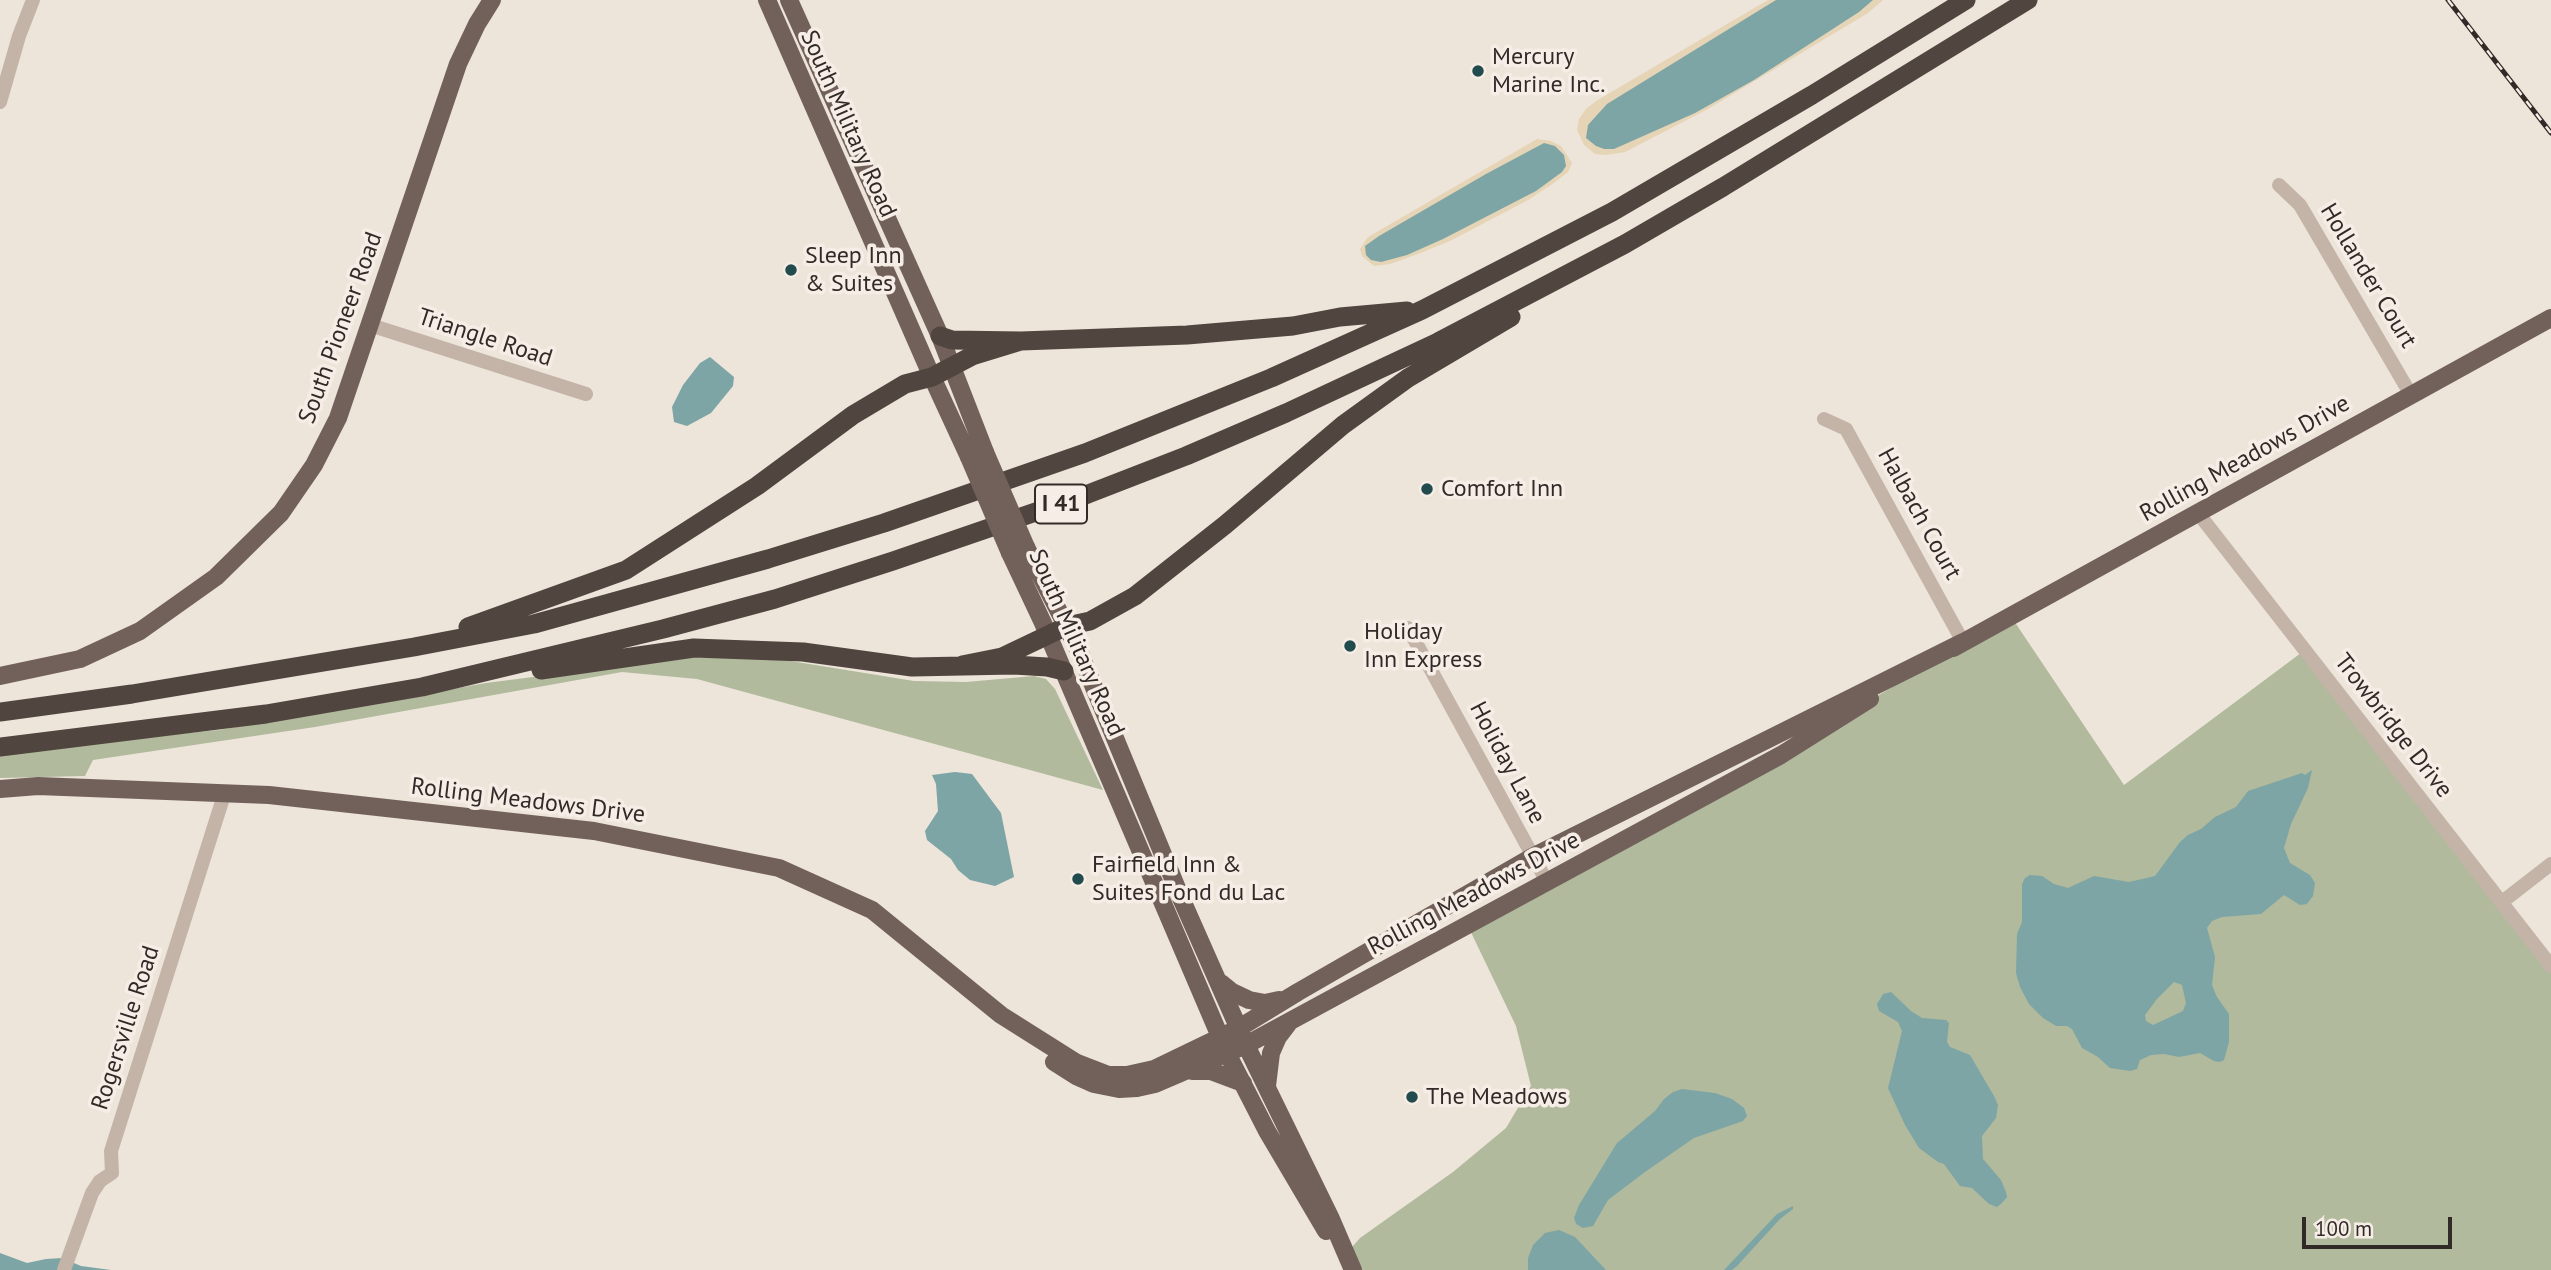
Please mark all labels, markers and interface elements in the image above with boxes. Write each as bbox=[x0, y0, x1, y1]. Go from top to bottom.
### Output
street label: South Military Road bbox=[794, 26, 902, 222]
place label: Mercury Marine Inc. bbox=[1492, 43, 1605, 99]
marker: Mercury Marine Inc. bbox=[1470, 63, 1486, 79]
street label: Hollander Court bbox=[2314, 199, 2422, 353]
street label: South Pioneer Road bbox=[293, 228, 389, 428]
place label: Sleep Inn & Suites bbox=[805, 242, 902, 298]
marker: Sleep Inn & Suites bbox=[783, 262, 799, 278]
street label: Triangle Road bbox=[414, 303, 556, 373]
street label: Rolling Meadows Drive bbox=[2135, 389, 2355, 529]
street label: Halbach Court bbox=[1871, 443, 1967, 585]
place label: Comfort Inn bbox=[1441, 475, 1563, 503]
marker: Comfort Inn bbox=[1419, 481, 1435, 497]
road number: I 41 bbox=[1035, 484, 1087, 524]
street label: South Military Road bbox=[1022, 545, 1130, 741]
place label: Holiday Inn Express bbox=[1364, 618, 1482, 674]
marker: Holiday Inn Express bbox=[1342, 638, 1358, 654]
street label: Trowbridge Drive bbox=[2328, 648, 2458, 804]
street label: Holiday Lane bbox=[1463, 697, 1551, 829]
street label: Rolling Meadows Drive bbox=[409, 772, 647, 830]
street label: Rolling Meadows Drive bbox=[1363, 826, 1585, 962]
place label: Fairfield Inn & Suites Fond du Lac bbox=[1092, 851, 1285, 907]
marker: Fairfield Inn & Suites Fond du Lac bbox=[1070, 871, 1086, 887]
street label: Rogersville Road bbox=[86, 942, 166, 1114]
place label: The Meadows bbox=[1426, 1083, 1567, 1111]
marker: The Meadows bbox=[1404, 1089, 1420, 1105]
scale bar bbox=[2306, 1204, 2456, 1248]
text: 100 m bbox=[2315, 1215, 2372, 1242]

